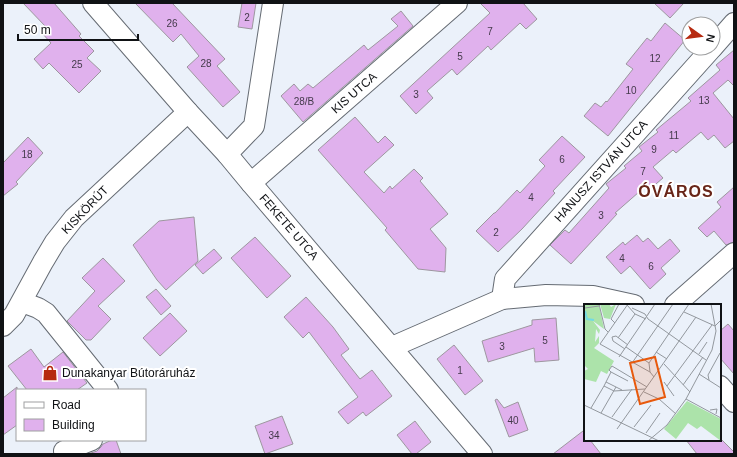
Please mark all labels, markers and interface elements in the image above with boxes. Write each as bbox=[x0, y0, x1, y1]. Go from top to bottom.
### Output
house number: 2 bbox=[244, 12, 250, 23]
scale bar bbox=[18, 16, 138, 42]
north arrow bbox=[681, 16, 721, 56]
house number: 26 bbox=[166, 18, 178, 29]
text: 50 m bbox=[24, 23, 51, 37]
house number: 7 bbox=[487, 26, 493, 37]
text: N bbox=[704, 33, 717, 44]
house number: 5 bbox=[457, 51, 463, 62]
house number: 12 bbox=[649, 53, 661, 64]
house number: 28 bbox=[200, 58, 212, 69]
house number: 25 bbox=[71, 59, 83, 70]
street label: KIS UTCA bbox=[329, 70, 379, 116]
house number: 10 bbox=[625, 85, 637, 96]
house number: 3 bbox=[413, 89, 419, 100]
house number: 13 bbox=[698, 95, 710, 106]
house number: 28/B bbox=[294, 96, 315, 107]
street label: HANUSZ ISTVÁN UTCA bbox=[551, 117, 650, 225]
house number: 11 bbox=[669, 130, 680, 141]
house number: 9 bbox=[651, 144, 657, 155]
house number: 18 bbox=[21, 149, 33, 160]
house number: 6 bbox=[559, 154, 565, 165]
house number: 7 bbox=[640, 166, 646, 177]
street label: KISKÖRÚT bbox=[58, 182, 112, 237]
district label: ÓVÁROS bbox=[638, 182, 714, 200]
street label: FEKETE UTCA bbox=[257, 191, 321, 263]
house number: 4 bbox=[528, 192, 534, 203]
house number: 3 bbox=[598, 210, 604, 221]
house number: 2 bbox=[493, 227, 499, 238]
house number: 4 bbox=[619, 253, 625, 264]
house number: 6 bbox=[648, 261, 654, 272]
inset map bbox=[584, 304, 721, 441]
house number: 5 bbox=[542, 335, 548, 346]
house number: 3 bbox=[499, 341, 505, 352]
shop icon: Dunakanyar Bútoráruház bbox=[41, 364, 59, 382]
house number: 1 bbox=[457, 365, 463, 376]
place label: Dunakanyar Bútoráruház bbox=[62, 366, 195, 380]
legend bbox=[16, 389, 146, 441]
text: Road bbox=[52, 398, 81, 412]
house number: 40 bbox=[507, 415, 519, 426]
text: Building bbox=[52, 418, 95, 432]
house number: 34 bbox=[268, 430, 280, 441]

